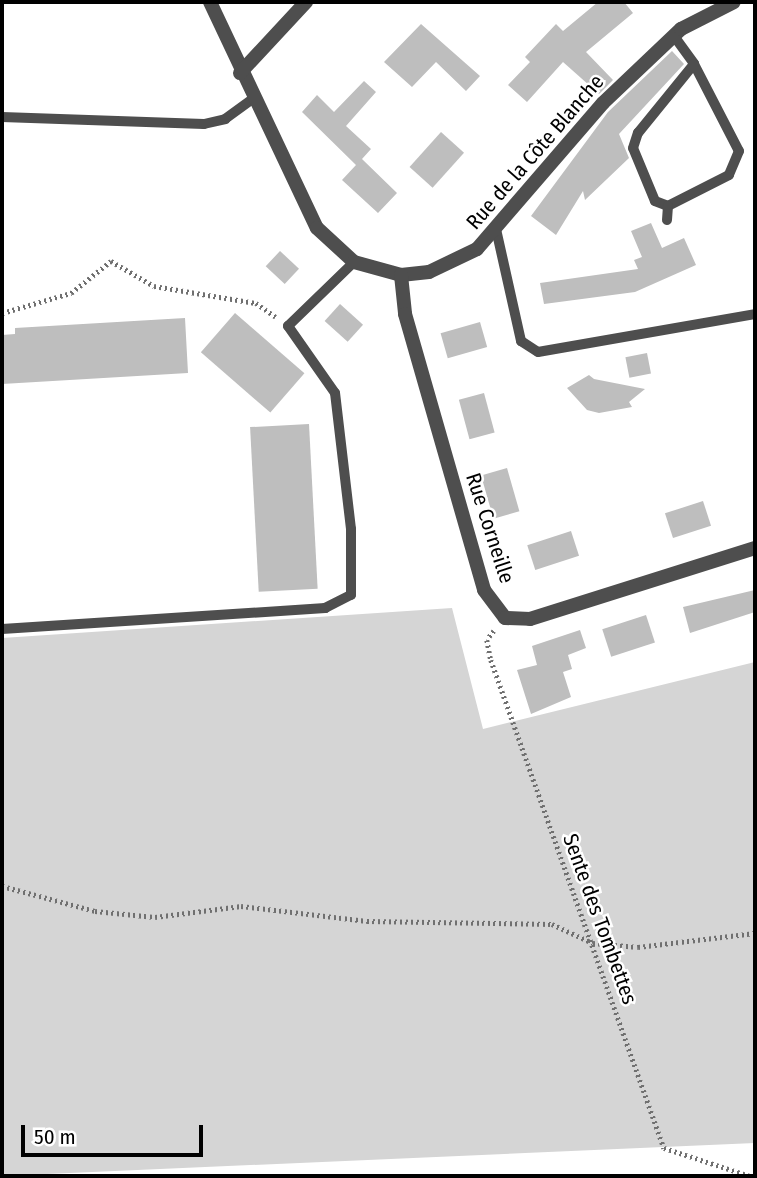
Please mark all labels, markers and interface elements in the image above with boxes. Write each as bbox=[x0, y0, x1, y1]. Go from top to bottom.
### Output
street label: Rue de la Côte Blanche bbox=[461, 69, 609, 235]
street label: Rue Corneille bbox=[460, 470, 520, 586]
street label: Sente des Tombettes bbox=[557, 830, 643, 1008]
scale bar bbox=[24, 1112, 206, 1156]
text: 50 m bbox=[34, 1124, 76, 1150]

